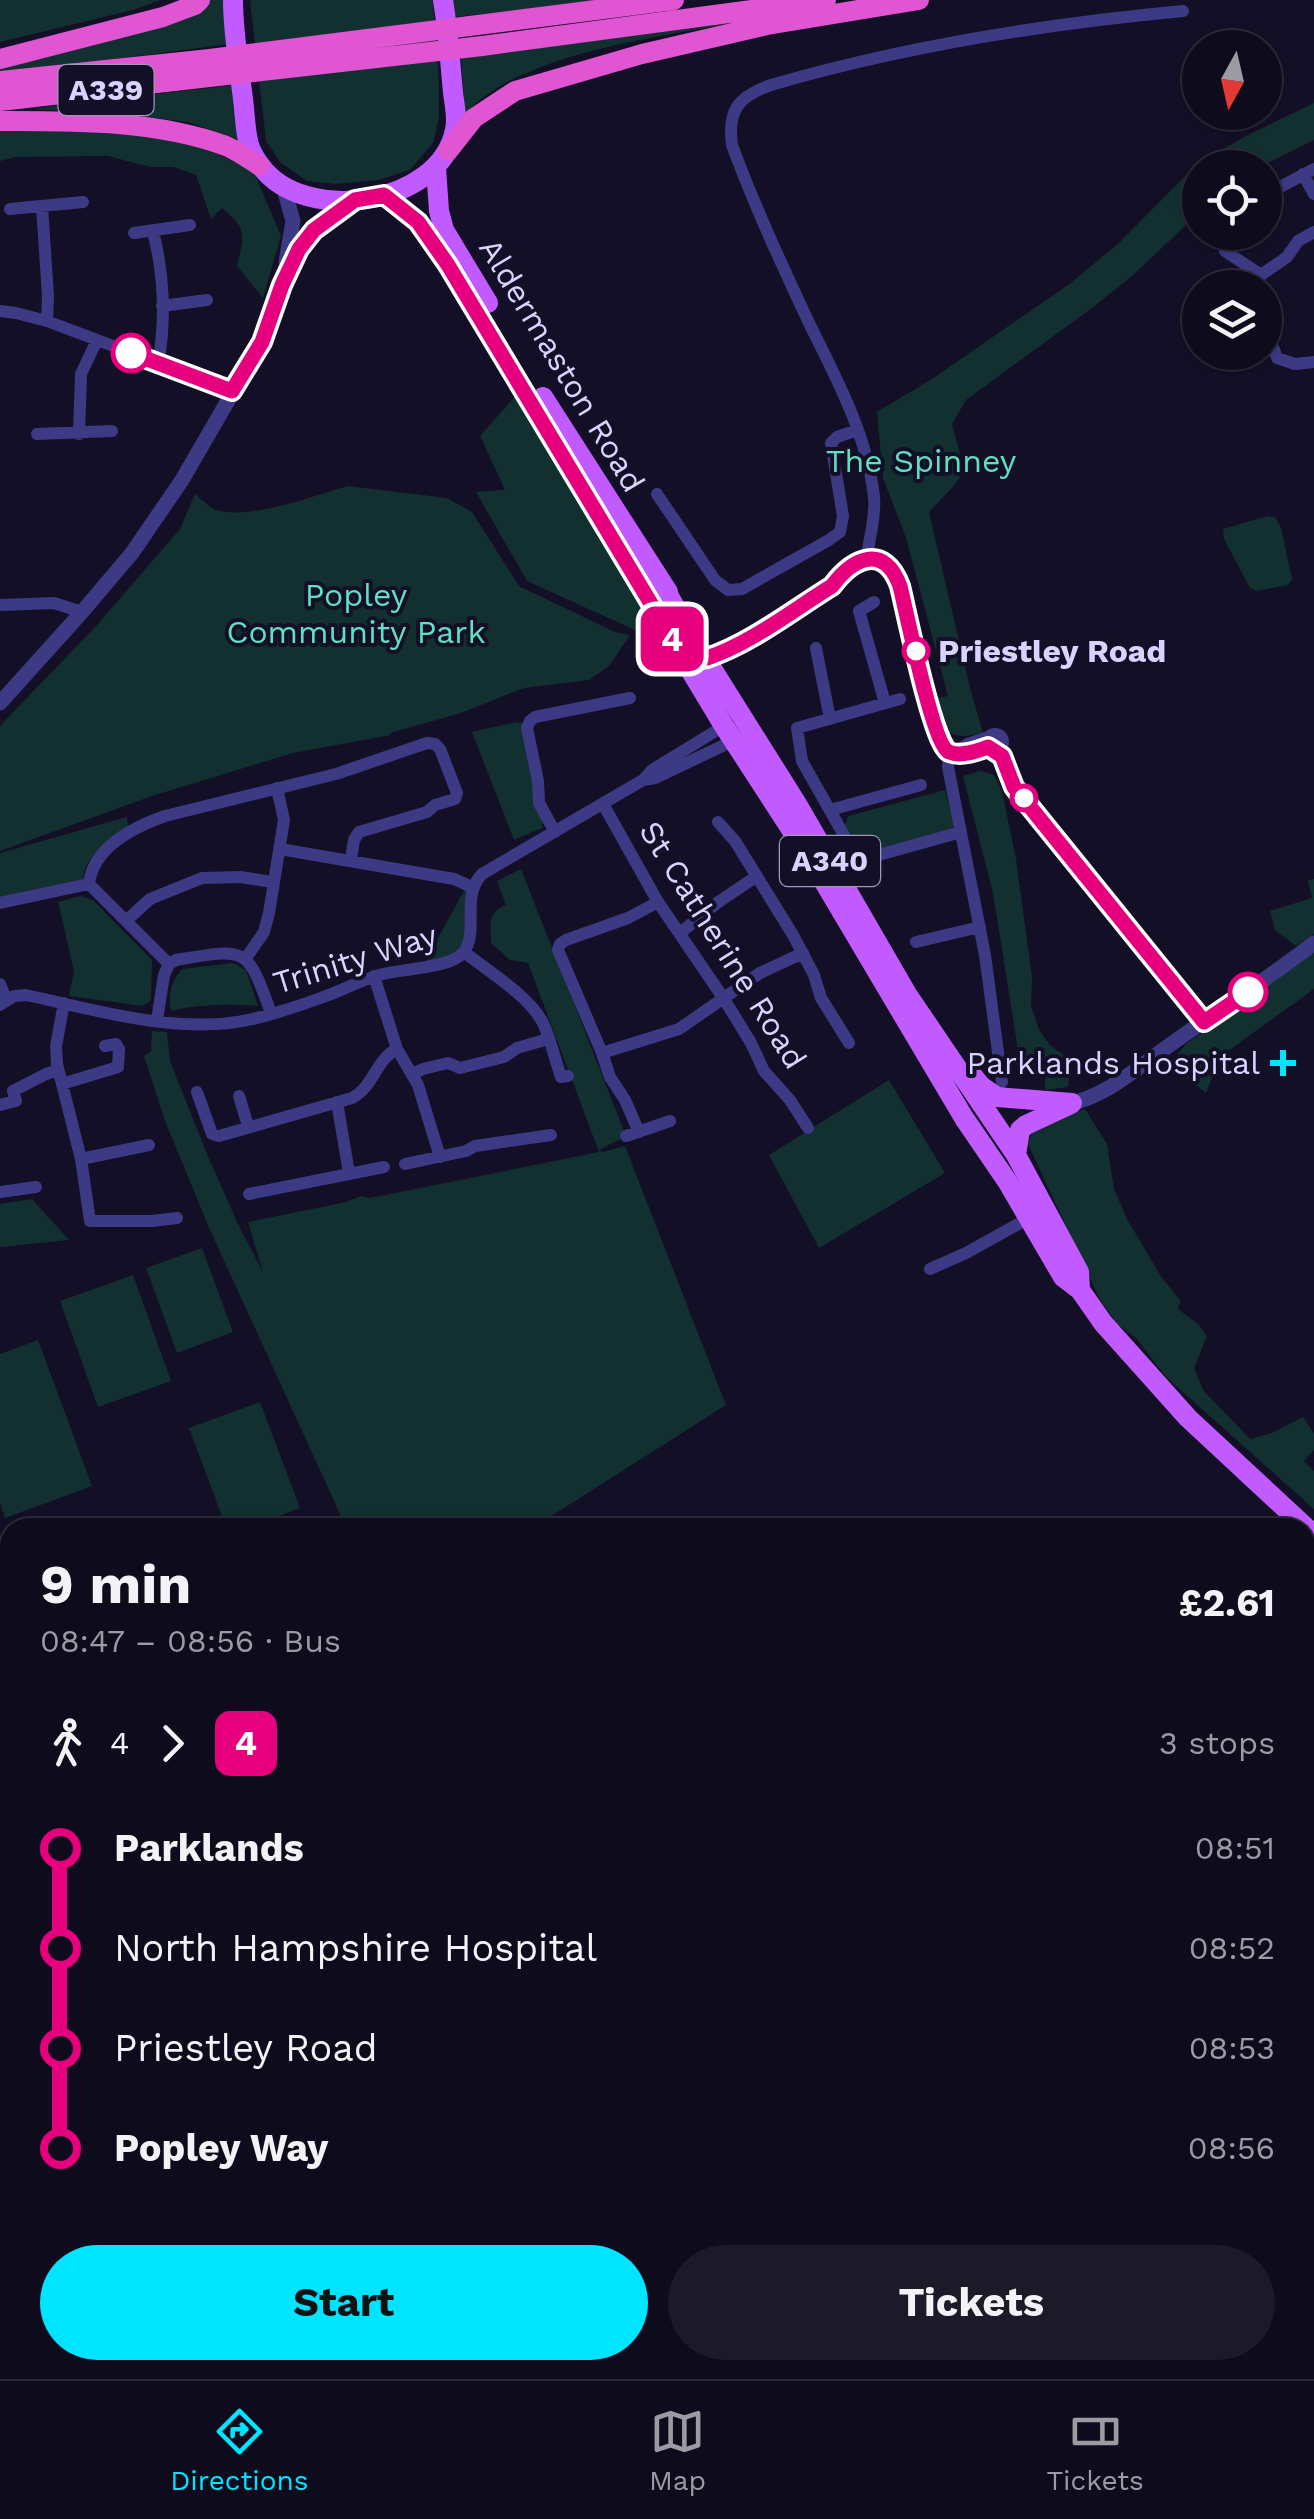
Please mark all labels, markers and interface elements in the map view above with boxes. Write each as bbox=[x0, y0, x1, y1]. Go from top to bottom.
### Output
north arrow bbox=[1182, 30, 1282, 130]
map controls bbox=[1182, 30, 1282, 370]
road number: A339 bbox=[58, 65, 154, 115]
button: locate bbox=[1182, 150, 1282, 250]
street label: Aldermaston Road bbox=[471, 231, 653, 499]
button: layers bbox=[1182, 270, 1282, 370]
unlabelled marker bbox=[112, 334, 150, 372]
park label: The Spinney bbox=[826, 442, 1017, 480]
park label: Popley Community Park bbox=[226, 576, 486, 651]
line badge: 4 bbox=[640, 606, 704, 672]
text: 4 bbox=[661, 618, 683, 660]
place label: Priestley Road bbox=[938, 632, 1166, 670]
marker: Priestley Road bbox=[903, 638, 929, 664]
unlabelled marker bbox=[1011, 785, 1037, 811]
street label: St Catherine Road bbox=[631, 814, 815, 1076]
road number: A340 bbox=[780, 836, 880, 886]
street label: Trinity Way bbox=[268, 916, 442, 1002]
unlabelled marker bbox=[1229, 973, 1267, 1011]
place label: Parklands Hospital bbox=[966, 1044, 1260, 1082]
marker: Parklands Hospital bbox=[1270, 1050, 1296, 1076]
text: 9 min bbox=[40, 1552, 191, 1616]
text: £2.61 bbox=[1179, 1581, 1275, 1625]
text: 08:47 – 08:56 · Bus bbox=[40, 1622, 341, 1660]
icon: walk bbox=[40, 1716, 95, 1771]
icon: forward bbox=[145, 1716, 200, 1771]
text: 4 bbox=[235, 1722, 257, 1764]
text: 4 bbox=[110, 1724, 130, 1762]
text: 3 stops bbox=[1159, 1724, 1275, 1762]
text: Parklands bbox=[114, 1826, 304, 1870]
text: 08:51 bbox=[1195, 1829, 1275, 1867]
text: North Hampshire Hospital bbox=[114, 1926, 597, 1970]
text: 08:52 bbox=[1189, 1929, 1275, 1967]
text: Priestley Road bbox=[114, 2026, 378, 2070]
text: 08:53 bbox=[1189, 2029, 1275, 2067]
text: Popley Way bbox=[114, 2126, 328, 2170]
text: 08:56 bbox=[1188, 2129, 1275, 2167]
button: Start bbox=[40, 2245, 648, 2360]
button: Tickets bbox=[668, 2245, 1275, 2360]
tab: Directions bbox=[170, 2404, 309, 2497]
tab: Map bbox=[649, 2404, 706, 2497]
tab: Tickets bbox=[1047, 2404, 1144, 2497]

